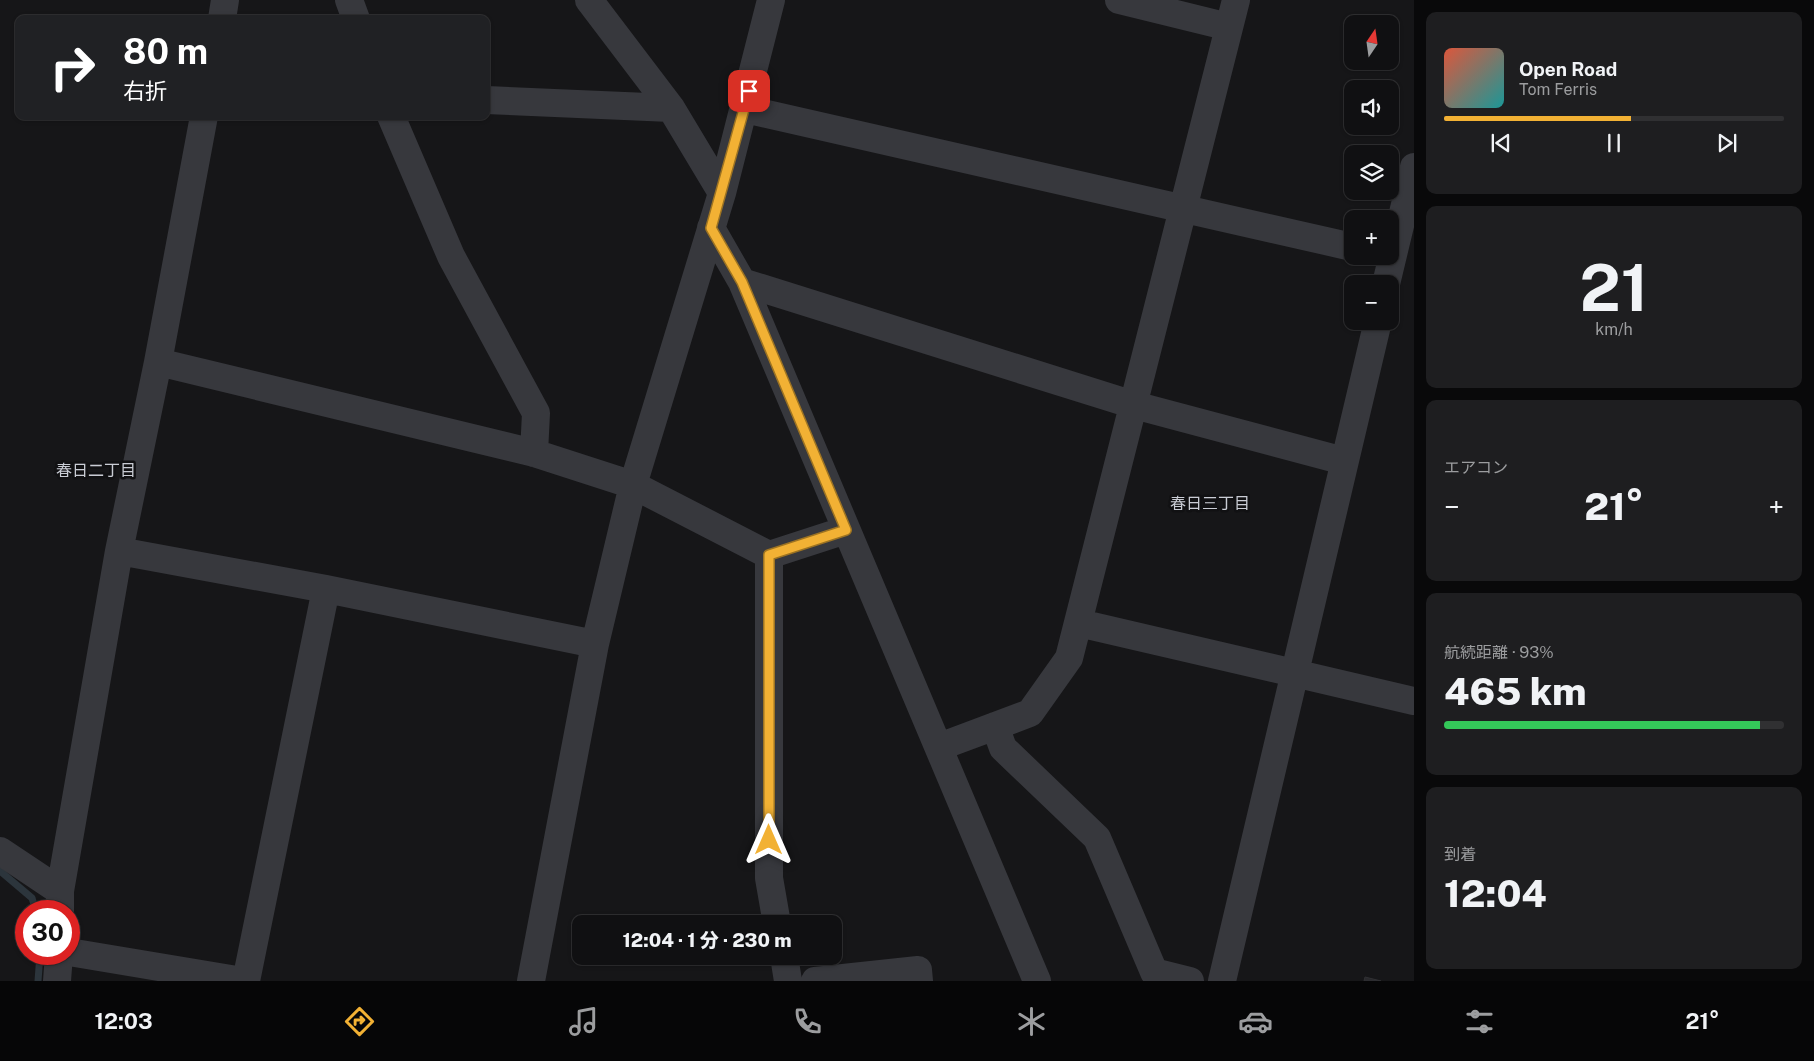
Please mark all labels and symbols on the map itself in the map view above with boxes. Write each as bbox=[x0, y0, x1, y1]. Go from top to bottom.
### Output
north arrow bbox=[1344, 15, 1399, 70]
pin bbox=[728, 70, 770, 112]
district label: 春日二丁目 bbox=[56, 461, 136, 480]
district label: 春日三丁目 bbox=[1170, 494, 1250, 513]
position arrow bbox=[742, 813, 794, 865]
speed limit sign: 30 bbox=[15, 900, 80, 965]

